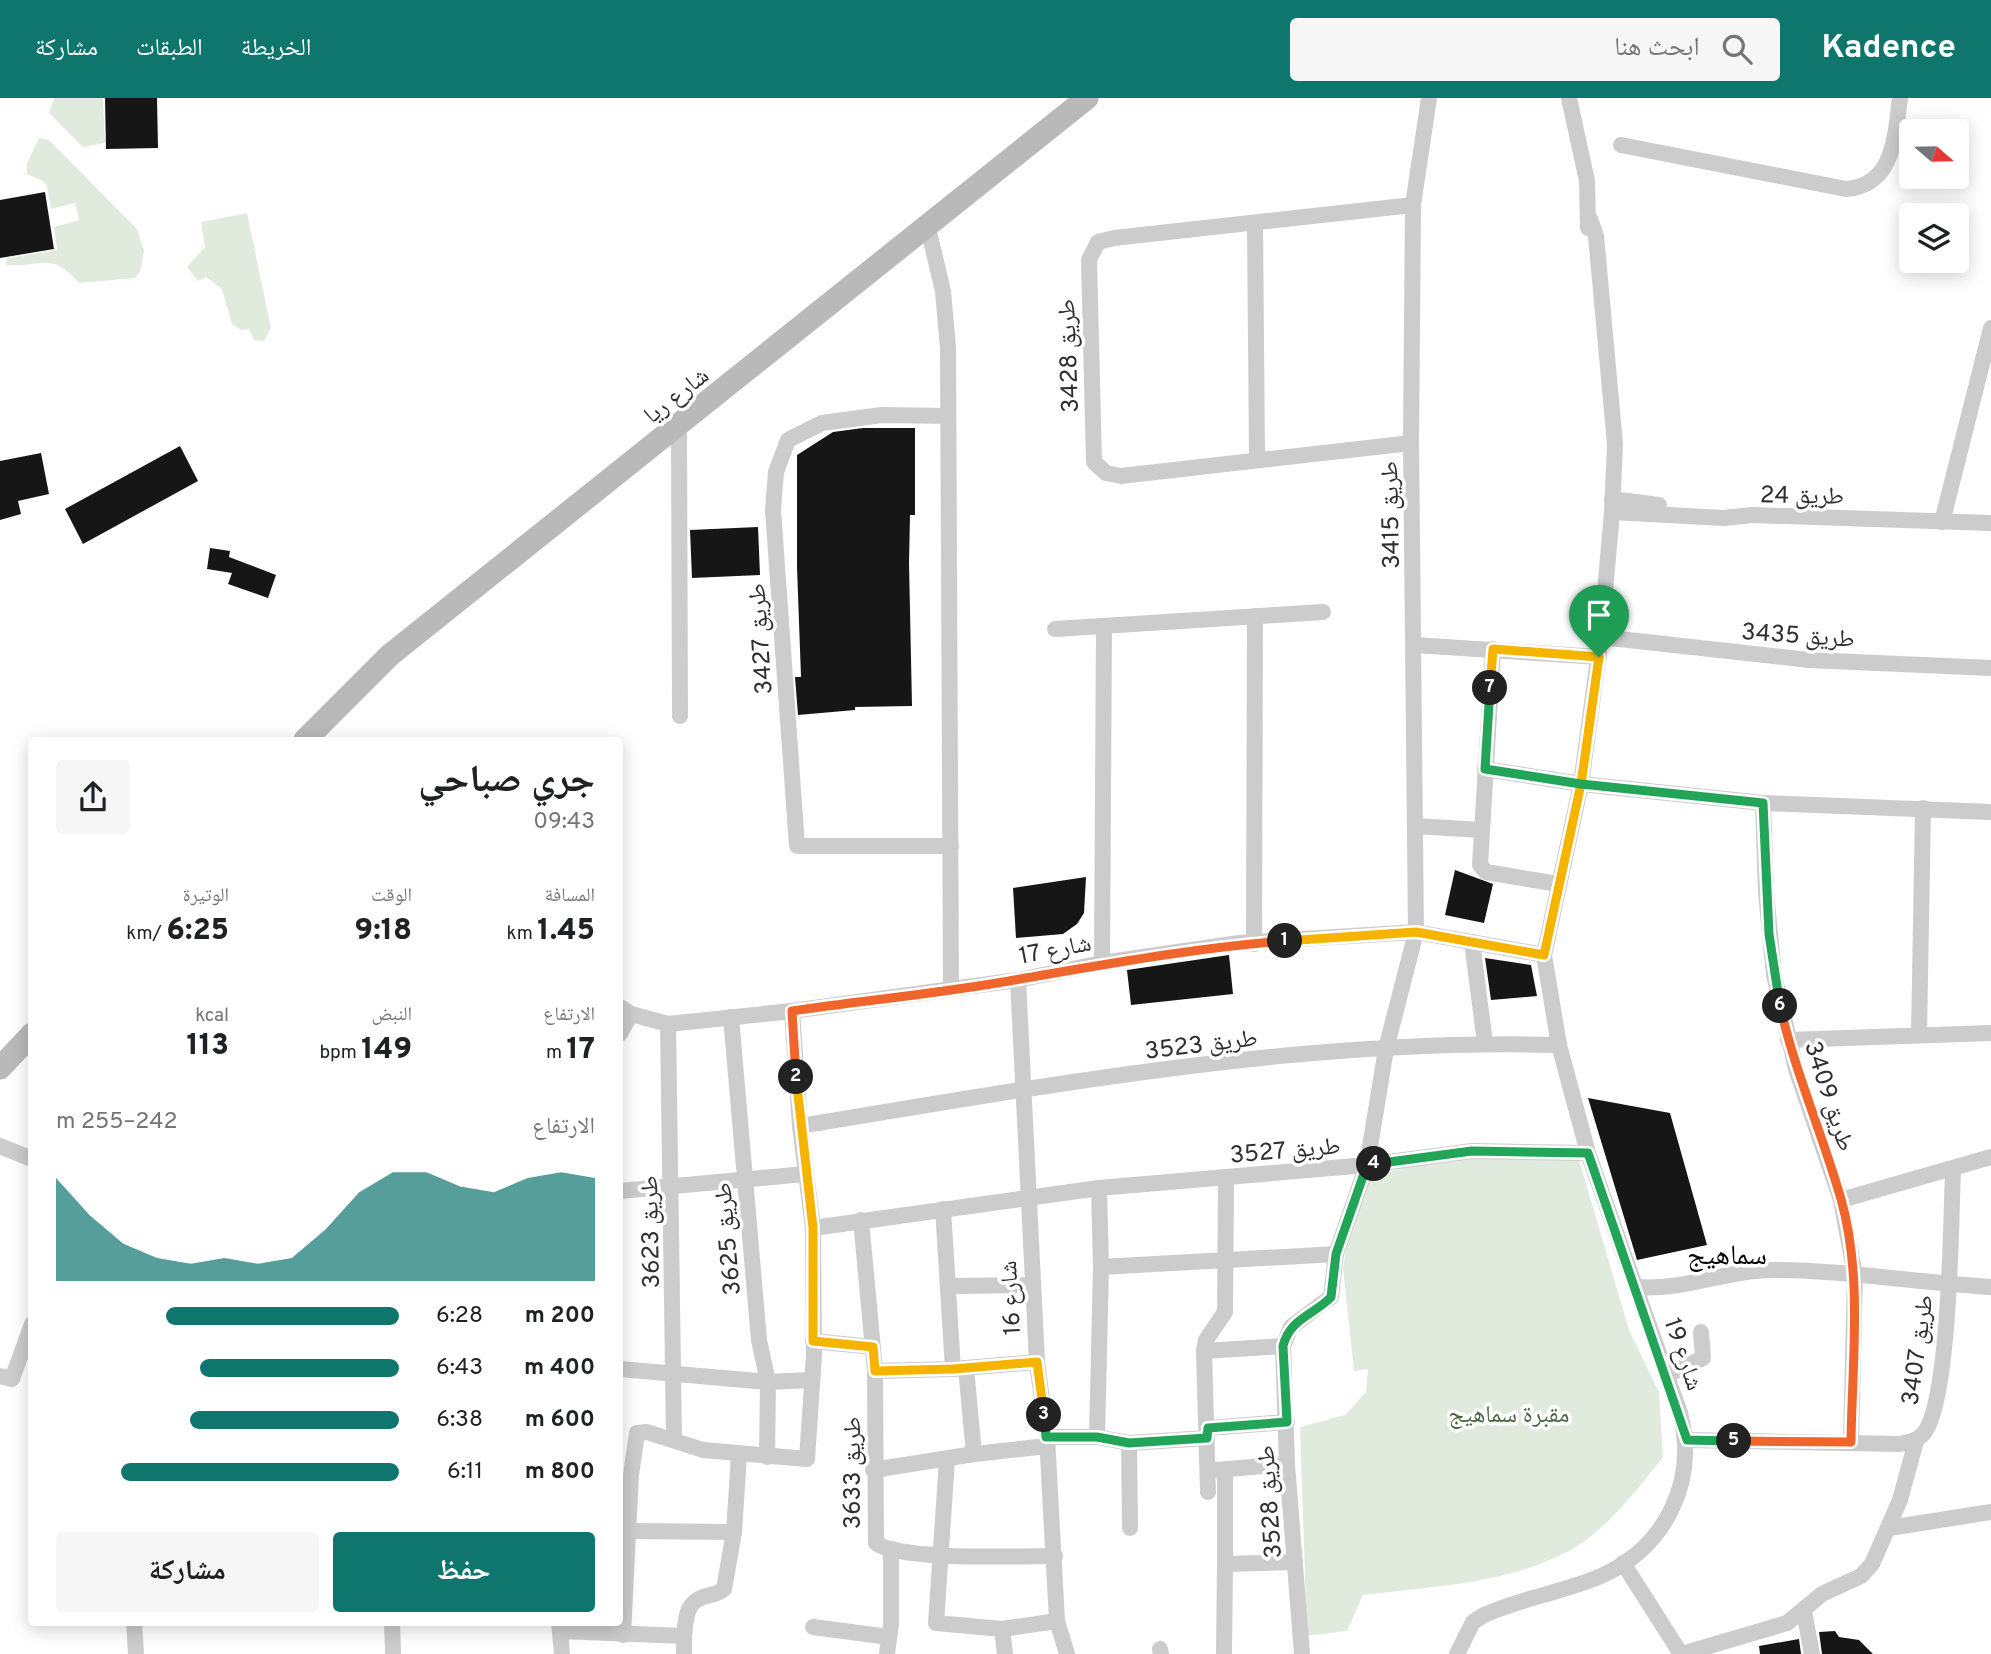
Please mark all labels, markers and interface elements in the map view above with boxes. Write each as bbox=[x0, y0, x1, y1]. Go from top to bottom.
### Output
search box bbox=[1290, 18, 1780, 81]
text: Kadence bbox=[1822, 28, 1956, 70]
icon: search bbox=[1718, 30, 1756, 68]
text: ابحث هنا bbox=[1614, 32, 1700, 65]
text: مشاركة bbox=[35, 34, 98, 64]
text: الطبقات bbox=[136, 34, 203, 64]
text: الخريطة bbox=[241, 34, 311, 64]
north arrow bbox=[1899, 119, 1969, 189]
map controls bbox=[1899, 119, 1969, 273]
button: layers bbox=[1899, 203, 1969, 273]
street label: طريق 3428 bbox=[1053, 299, 1087, 413]
street label: شارع ريا bbox=[639, 362, 716, 431]
street label: طريق 3415 bbox=[1376, 461, 1408, 569]
street label: طريق 24 bbox=[1760, 481, 1844, 513]
street label: طريق 3427 bbox=[743, 582, 781, 695]
pin bbox=[1569, 585, 1629, 657]
icon: arrive bbox=[1580, 596, 1618, 634]
street label: طريق 3435 bbox=[1740, 618, 1856, 656]
pin: 7 bbox=[1472, 670, 1508, 706]
text: 7 bbox=[1484, 675, 1495, 699]
text: جري صباحي bbox=[418, 757, 595, 806]
button: share bbox=[56, 760, 130, 834]
text: 09:43 bbox=[533, 808, 595, 837]
text: الوتيرة bbox=[183, 884, 229, 908]
text: الوقت bbox=[371, 884, 412, 908]
text: المسافة bbox=[545, 884, 595, 908]
text: 6:25 bbox=[166, 913, 229, 950]
text: 9:18 bbox=[355, 913, 412, 950]
text: 1.45 bbox=[537, 913, 595, 950]
text: /km bbox=[126, 922, 166, 946]
text: km bbox=[506, 922, 537, 946]
pin: 1 bbox=[1268, 924, 1302, 958]
text: 1 bbox=[1281, 928, 1288, 952]
street label: شارع 17 bbox=[1017, 929, 1094, 973]
pin: 6 bbox=[1762, 988, 1798, 1024]
text: 6 bbox=[1774, 993, 1785, 1017]
text: النبض bbox=[371, 1003, 412, 1027]
text: الارتفاع bbox=[543, 1003, 595, 1027]
text: kcal bbox=[195, 1004, 229, 1028]
street label: طريق 3523 bbox=[1143, 1024, 1259, 1068]
text: 113 bbox=[186, 1028, 229, 1065]
text: 149 bbox=[361, 1032, 412, 1069]
text: 17 bbox=[567, 1032, 595, 1069]
street label: طريق 3409 bbox=[1796, 1038, 1860, 1155]
text: bpm bbox=[319, 1041, 361, 1065]
text: m bbox=[546, 1041, 567, 1065]
pin: 2 bbox=[778, 1060, 814, 1094]
text: 2 bbox=[790, 1064, 801, 1088]
text: 242–255 m bbox=[56, 1108, 178, 1137]
text: الارتفاع bbox=[532, 1113, 595, 1142]
street label: طريق 3527 bbox=[1229, 1132, 1342, 1172]
pin: 4 bbox=[1356, 1146, 1392, 1182]
text: 4 bbox=[1367, 1151, 1380, 1175]
street label: طريق 3623 bbox=[636, 1175, 668, 1289]
street label: طريق 3625 bbox=[709, 1181, 749, 1297]
district label: سماهيج bbox=[1687, 1239, 1767, 1275]
street label: شارع 16 bbox=[995, 1260, 1029, 1336]
street label: طريق 3407 bbox=[1896, 1293, 1942, 1408]
text: 6:28 bbox=[436, 1302, 483, 1331]
text: 200 m bbox=[525, 1302, 595, 1331]
street label: شارع 19 bbox=[1656, 1315, 1708, 1395]
text: 6:43 bbox=[436, 1354, 483, 1383]
text: 400 m bbox=[524, 1354, 595, 1383]
pin: 3 bbox=[1026, 1398, 1062, 1432]
park label: مقبرة سماهيج bbox=[1449, 1401, 1569, 1431]
text: 3 bbox=[1038, 1402, 1049, 1426]
text: 6:38 bbox=[436, 1406, 483, 1435]
text: 600 m bbox=[525, 1406, 595, 1435]
street label: طريق 3633 bbox=[839, 1417, 869, 1529]
pin: 5 bbox=[1716, 1424, 1752, 1458]
text: 5 bbox=[1728, 1428, 1739, 1452]
street label: طريق 3528 bbox=[1252, 1444, 1290, 1559]
text: 6:11 bbox=[447, 1458, 483, 1487]
text: 800 m bbox=[525, 1458, 595, 1487]
button: مشاركة bbox=[56, 1532, 319, 1612]
button: حفظ bbox=[333, 1532, 595, 1612]

